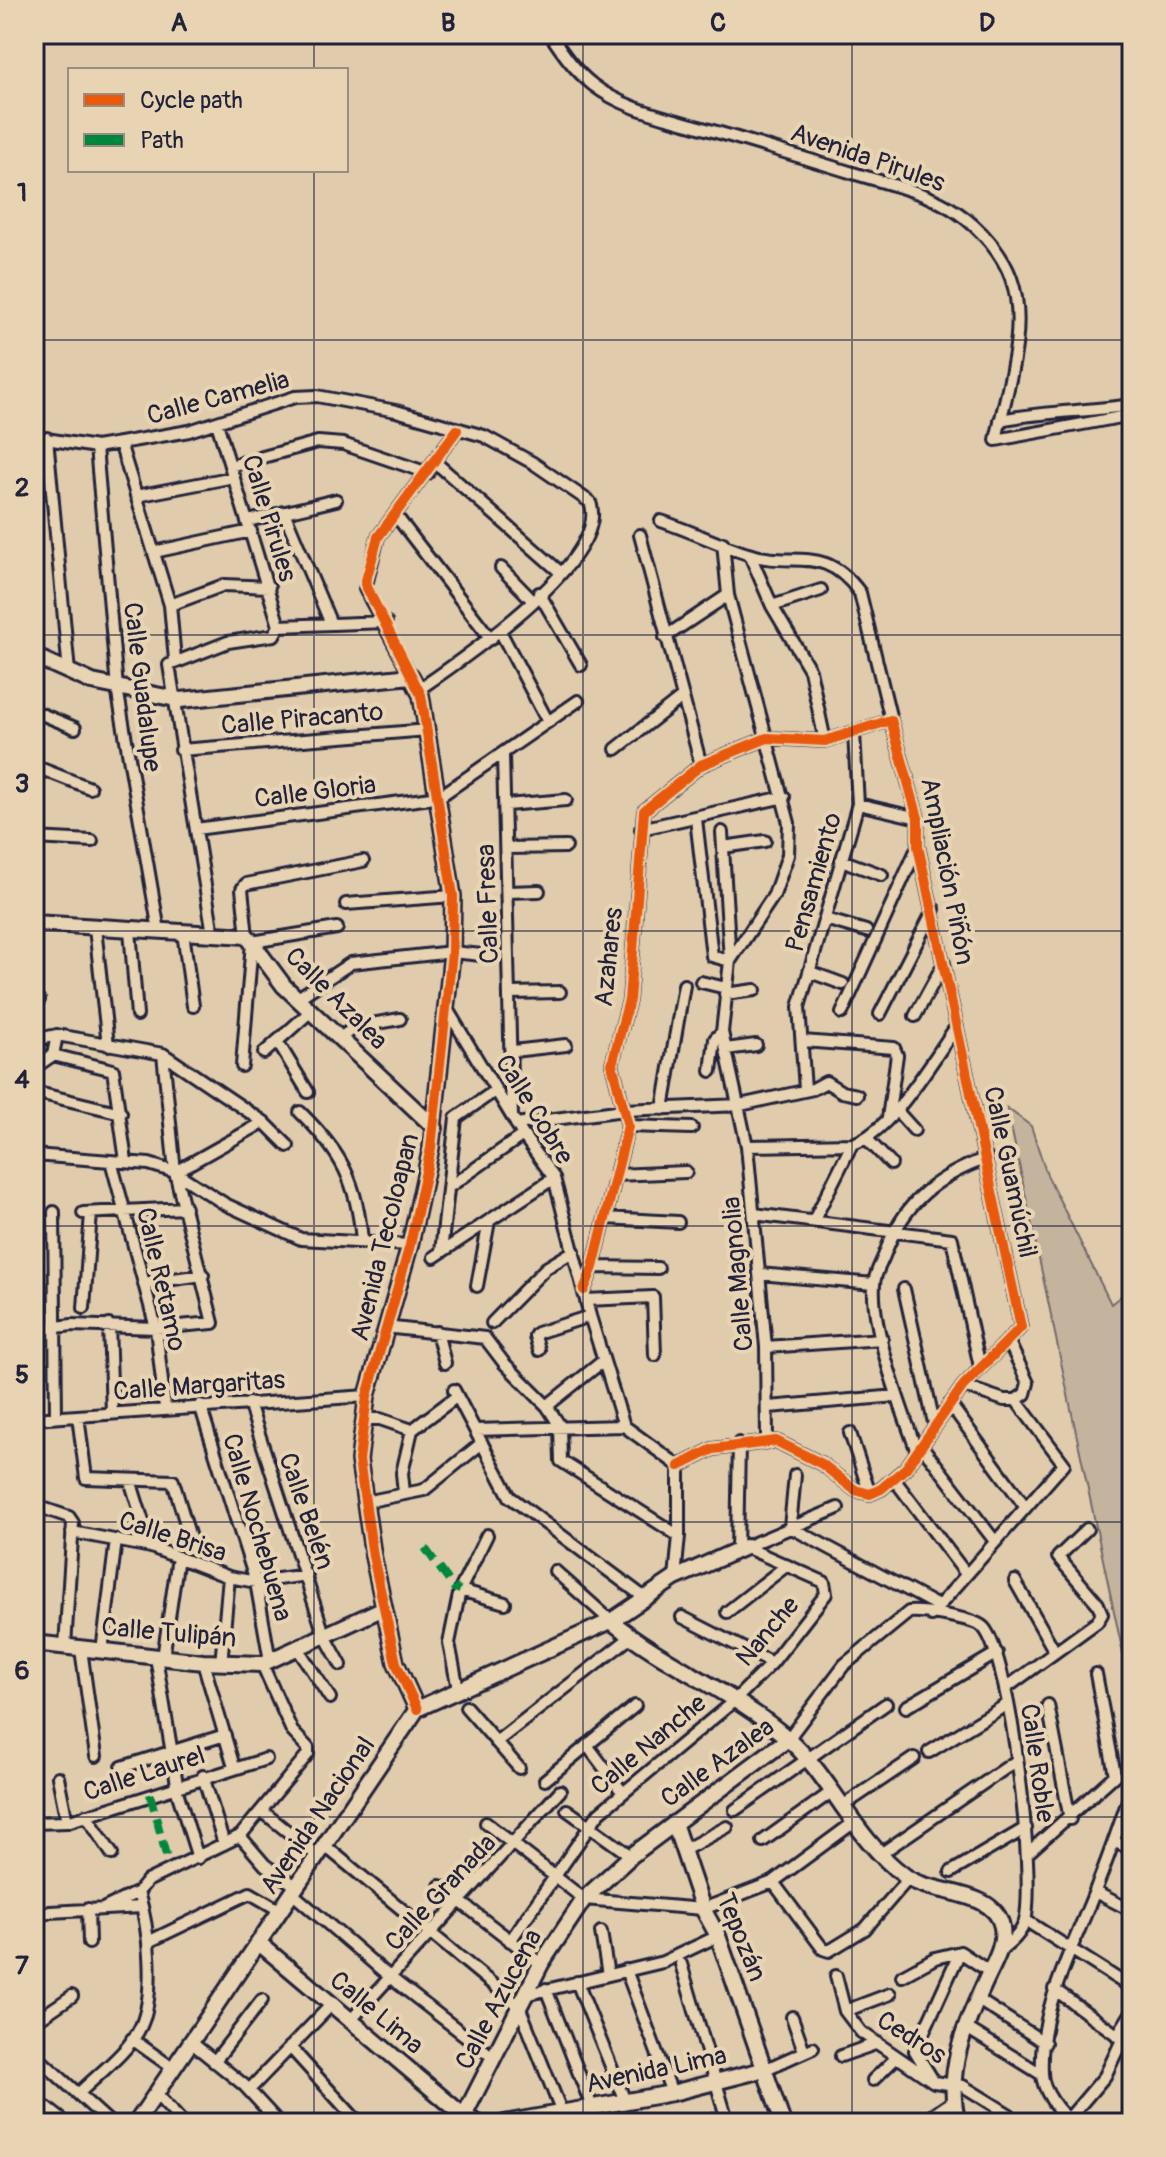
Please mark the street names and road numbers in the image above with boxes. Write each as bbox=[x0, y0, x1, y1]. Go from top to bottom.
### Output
street label: Avenida Pirules bbox=[786, 117, 949, 199]
street label: Calle Camelia bbox=[144, 364, 293, 432]
street label: Calle Pirules bbox=[235, 451, 304, 586]
street label: Calle Guadalupe bbox=[116, 601, 168, 774]
street label: Calle Piracanto bbox=[220, 696, 385, 742]
street label: Calle Gloria bbox=[253, 769, 378, 815]
street label: Ampliación Piñón bbox=[913, 775, 981, 967]
street label: Pensamiento bbox=[779, 809, 849, 956]
street label: Calle Fresa bbox=[470, 843, 506, 964]
street label: Azahares bbox=[588, 905, 630, 1008]
street label: Calle Azalea bbox=[278, 941, 394, 1057]
street label: Calle Cobre bbox=[488, 1049, 580, 1170]
street label: Calle Guamúchil bbox=[976, 1084, 1044, 1261]
street label: Avenida Tecoloapan bbox=[344, 1130, 426, 1344]
street label: Calle Magnolia bbox=[715, 1195, 761, 1352]
street label: Calle Retamo bbox=[129, 1204, 193, 1354]
street label: Calle Margaritas bbox=[112, 1364, 287, 1408]
street label: Calle Nochebuena bbox=[215, 1430, 299, 1625]
street label: Calle Belén bbox=[271, 1449, 341, 1574]
street label: Calle Brisa bbox=[115, 1505, 231, 1569]
street label: Nanche bbox=[729, 1590, 806, 1673]
street label: Calle Tulipán bbox=[100, 1611, 238, 1655]
street label: Calle Nanche bbox=[584, 1687, 713, 1802]
street label: Calle Roble bbox=[1013, 1702, 1061, 1825]
street label: Calle Azalea bbox=[655, 1711, 781, 1815]
street label: Avenida Nacional bbox=[253, 1731, 382, 1900]
street label: Calle Laurel bbox=[79, 1739, 209, 1809]
street label: Calle Granada bbox=[378, 1827, 503, 1958]
street label: Tepozán bbox=[709, 1889, 773, 1986]
street label: Calle Azucena bbox=[448, 1924, 549, 2075]
street label: Calle Lima bbox=[323, 1964, 430, 2061]
street label: Cedros bbox=[871, 2004, 952, 2072]
street label: Avenida Lima bbox=[583, 2039, 729, 2100]

